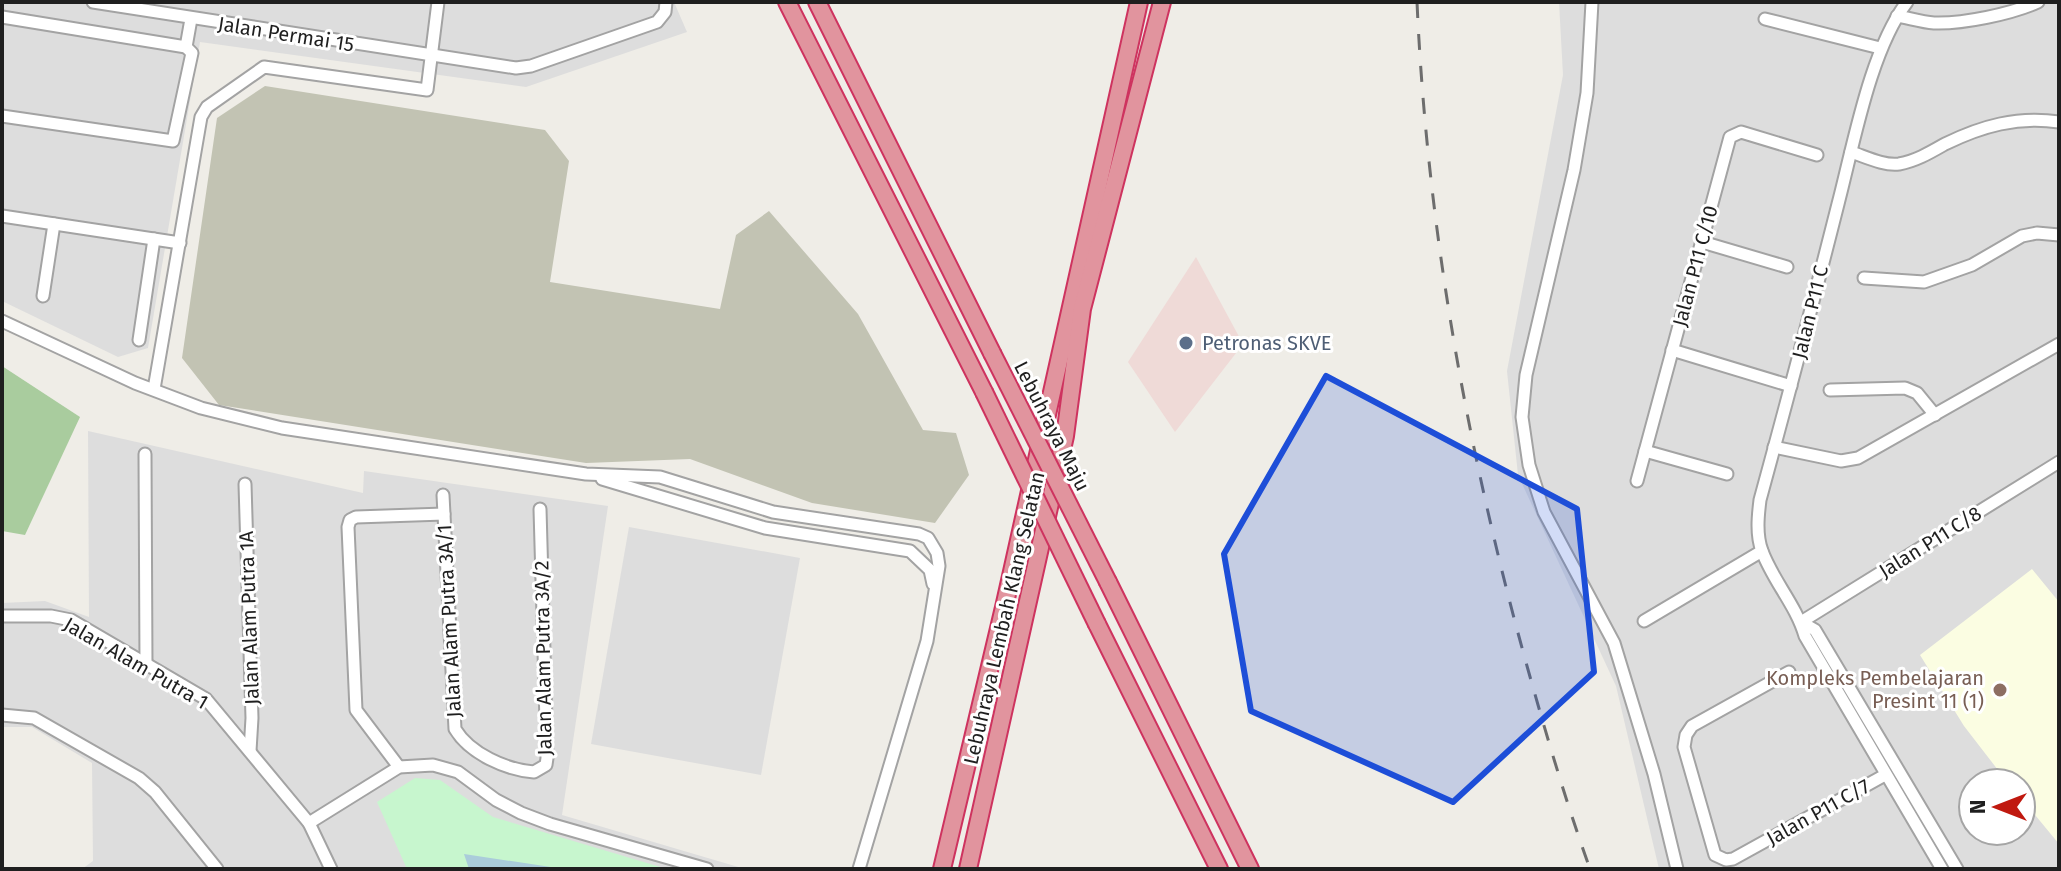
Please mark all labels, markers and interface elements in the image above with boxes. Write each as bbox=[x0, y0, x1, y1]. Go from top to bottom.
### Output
street label: Jalan Permai 15 bbox=[216, 11, 356, 57]
street label: Jalan P11 C/10 bbox=[1667, 203, 1723, 329]
street label: Jalan P11 C bbox=[1787, 263, 1833, 361]
place label: Petronas SKVE bbox=[1202, 331, 1331, 355]
marker: Petronas SKVE bbox=[1177, 334, 1195, 352]
street label: Lebuhraya Maju bbox=[1009, 357, 1095, 495]
street label: Lebuhraya Lembah Klang Selatan bbox=[959, 469, 1049, 767]
street label: Jalan P11 C/8 bbox=[1874, 501, 1986, 583]
street label: Jalan Alam Putra 3A/1 bbox=[432, 524, 466, 718]
street label: Jalan Alam Putra 1A bbox=[234, 530, 264, 705]
street label: Jalan Alam Putra 3A/2 bbox=[529, 560, 557, 756]
street label: Jalan Alam Putra 1 bbox=[60, 612, 212, 714]
place label: Kompleks Pembelajaran Presint 11 (1) bbox=[1766, 666, 1984, 713]
marker: Kompleks Pembelajaran Presint 11 (1) bbox=[1991, 681, 2009, 699]
north arrow bbox=[1957, 767, 2037, 847]
street label: Jalan P11 C/7 bbox=[1762, 774, 1874, 850]
text: N bbox=[1964, 800, 1991, 814]

